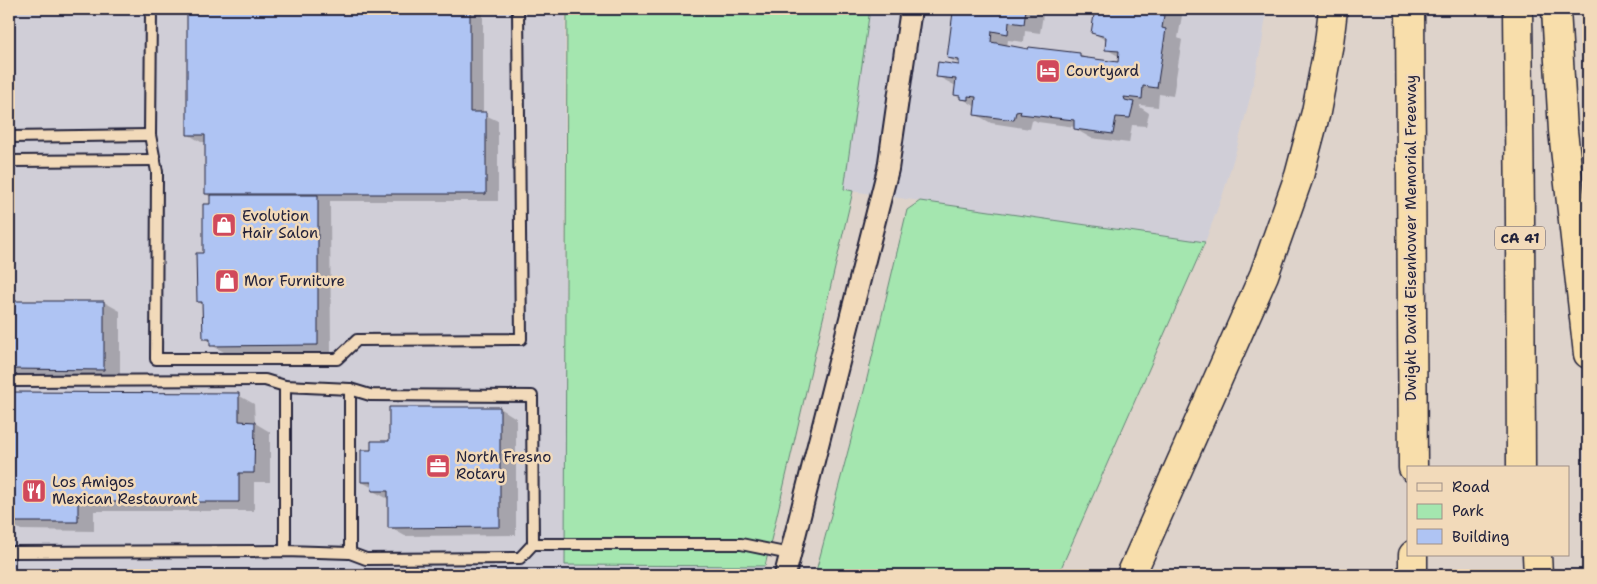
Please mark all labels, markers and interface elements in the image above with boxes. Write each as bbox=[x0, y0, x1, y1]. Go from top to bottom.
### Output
hotel icon: Courtyard bbox=[1035, 58, 1061, 84]
place label: Courtyard bbox=[1066, 61, 1139, 81]
street label: Dwight David Eisenhower Memorial Freeway bbox=[1401, 75, 1421, 401]
place label: Evolution Hair Salon bbox=[242, 206, 318, 243]
shop icon: Evolution Hair Salon bbox=[211, 212, 237, 238]
road number: CA 41 bbox=[1495, 227, 1545, 250]
shop icon: Mor Furniture bbox=[214, 268, 240, 294]
place label: Mor Furniture bbox=[244, 271, 345, 291]
place label: North Fresno Rotary bbox=[456, 447, 551, 484]
office icon: North Fresno Rotary bbox=[425, 453, 451, 479]
legend bbox=[1407, 466, 1570, 556]
place label: Los Amigos Mexican Restaurant bbox=[52, 472, 198, 509]
text: Road bbox=[1452, 477, 1490, 497]
restaurant icon: Los Amigos Mexican Restaurant bbox=[21, 478, 47, 504]
text: Park bbox=[1452, 501, 1484, 521]
text: Building bbox=[1452, 527, 1509, 547]

